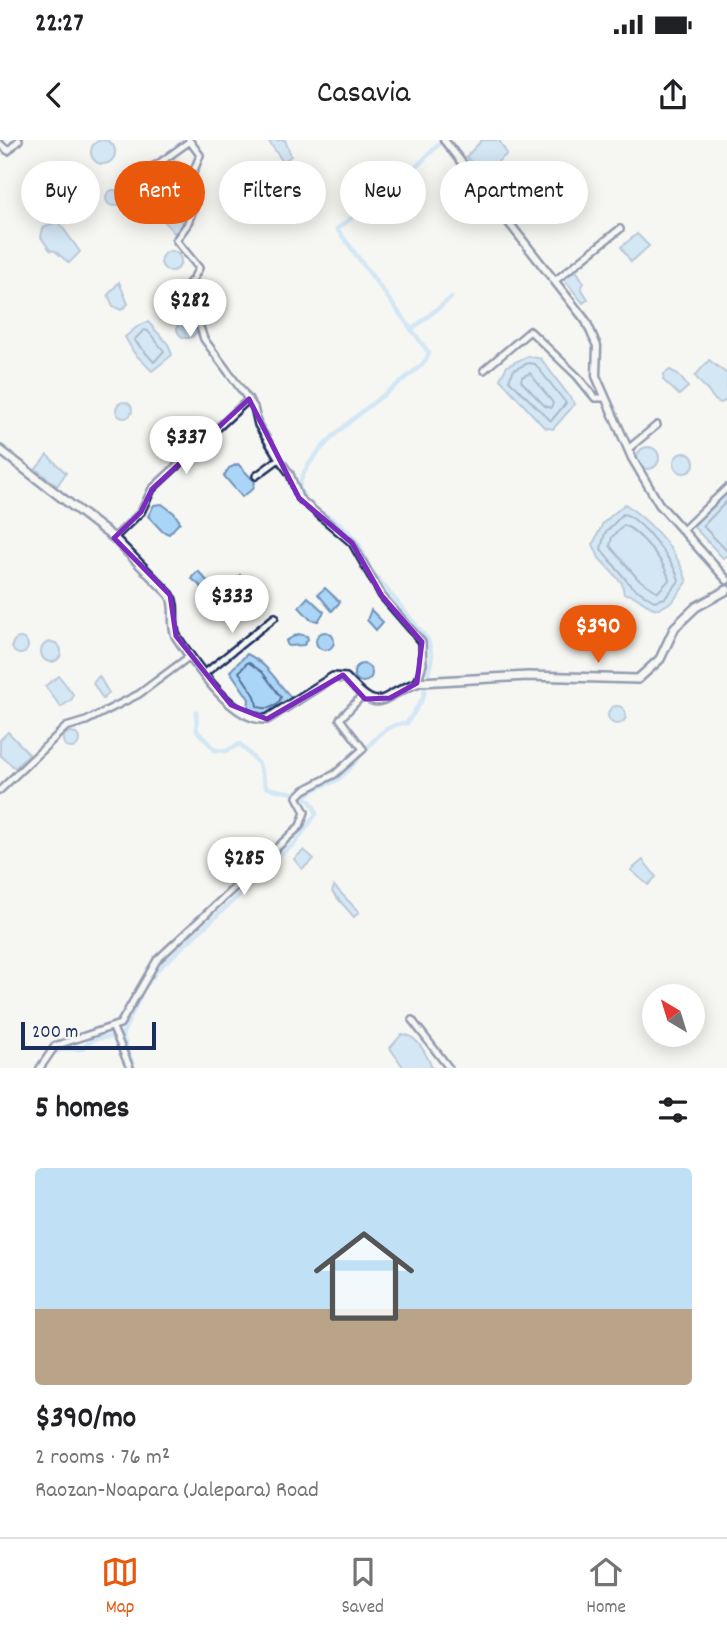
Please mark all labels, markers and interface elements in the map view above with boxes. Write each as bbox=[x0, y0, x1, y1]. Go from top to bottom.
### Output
text: 22:27 bbox=[35, 6, 83, 43]
text: Casavia bbox=[317, 72, 410, 118]
icon: back bbox=[35, 76, 73, 114]
icon: share bbox=[654, 76, 692, 114]
chip: Buy bbox=[21, 161, 100, 224]
chip: Rent bbox=[114, 161, 205, 224]
chip: Filters bbox=[219, 161, 326, 224]
chip: New bbox=[340, 161, 426, 224]
chip: Apartment bbox=[440, 161, 588, 224]
pin: $282 bbox=[149, 280, 231, 339]
text: $282 bbox=[170, 285, 211, 318]
pin: $337 bbox=[145, 416, 227, 476]
text: $337 bbox=[166, 422, 206, 455]
pin: $333 bbox=[191, 575, 273, 635]
text: $333 bbox=[211, 581, 253, 614]
pin: $390 bbox=[557, 606, 639, 665]
text: $390 bbox=[576, 611, 620, 644]
pin: $285 bbox=[203, 838, 285, 897]
text: $285 bbox=[223, 843, 265, 876]
north arrow bbox=[642, 984, 705, 1046]
map controls bbox=[642, 984, 705, 1047]
scale bar bbox=[21, 1019, 156, 1051]
text: 200 m bbox=[32, 1020, 78, 1047]
text: 5 homes bbox=[35, 1089, 129, 1132]
icon: filters bbox=[654, 1091, 692, 1129]
icon: home bbox=[301, 1213, 427, 1339]
text: $390/mo bbox=[35, 1399, 136, 1442]
text: 2 rooms · 76 m² bbox=[35, 1442, 170, 1475]
text: Raozan-Noapara (Jalepara) Road bbox=[35, 1475, 319, 1508]
tab: Map bbox=[101, 1553, 139, 1622]
tab: Saved bbox=[341, 1553, 384, 1622]
tab: Home bbox=[586, 1553, 626, 1622]

